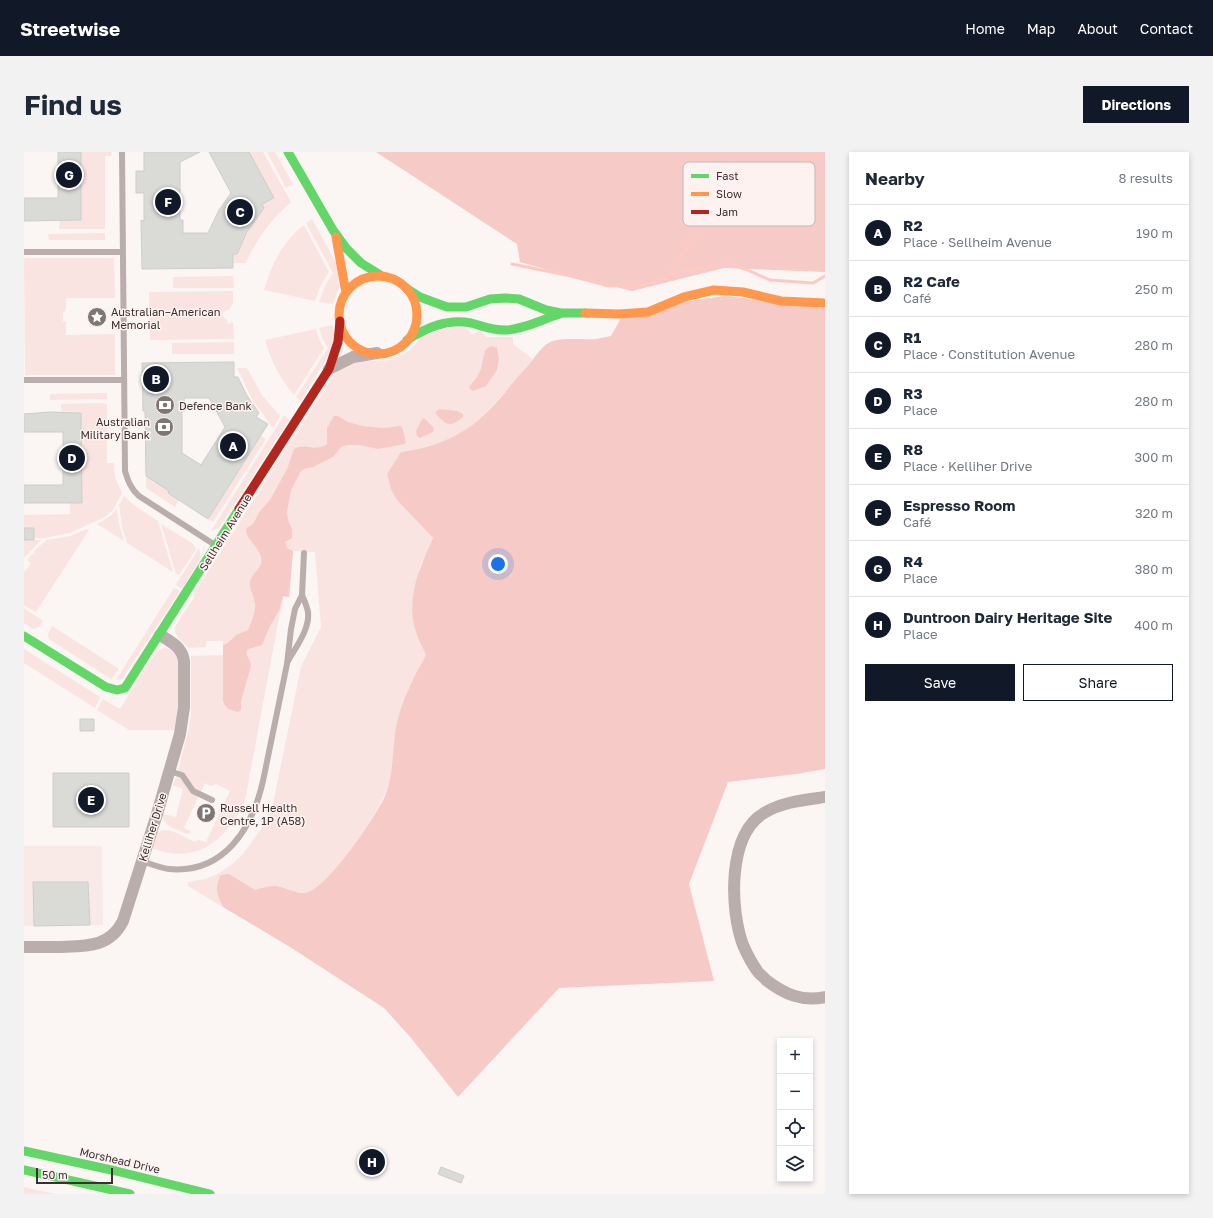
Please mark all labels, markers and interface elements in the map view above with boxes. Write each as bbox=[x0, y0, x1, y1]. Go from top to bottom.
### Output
text: Streetwise bbox=[20, 17, 120, 40]
text: Home bbox=[965, 20, 1005, 37]
text: Map bbox=[1027, 20, 1055, 37]
text: About bbox=[1077, 20, 1118, 37]
text: Contact bbox=[1140, 20, 1193, 37]
button: Directions bbox=[1083, 86, 1189, 123]
text: Find us bbox=[24, 88, 122, 121]
pin: G bbox=[56, 160, 82, 190]
legend bbox=[683, 162, 815, 226]
text: Nearby bbox=[865, 168, 925, 189]
text: Fast bbox=[716, 169, 739, 182]
text: 8 results bbox=[1119, 170, 1173, 186]
pin: F bbox=[155, 187, 181, 217]
text: Slow bbox=[716, 187, 742, 200]
pin: C bbox=[227, 197, 253, 227]
text: Jam bbox=[716, 205, 738, 218]
text: R2 bbox=[903, 216, 923, 234]
text: A bbox=[873, 225, 883, 241]
text: 190 m bbox=[1136, 225, 1173, 241]
text: Place · Sellheim Avenue bbox=[903, 234, 1052, 250]
text: R2 Cafe bbox=[903, 272, 960, 290]
text: B bbox=[873, 281, 883, 297]
text: 250 m bbox=[1135, 281, 1173, 297]
text: Café bbox=[903, 290, 931, 306]
place label: Australian–American Memorial bbox=[111, 305, 220, 331]
place icon: Australian–American Memorial bbox=[86, 306, 108, 328]
text: R1 bbox=[903, 328, 921, 346]
text: C bbox=[873, 337, 883, 353]
text: 280 m bbox=[1135, 337, 1173, 353]
text: Place · Constitution Avenue bbox=[903, 346, 1075, 362]
pin: B bbox=[143, 364, 169, 394]
text: R3 bbox=[903, 384, 923, 402]
text: D bbox=[873, 393, 883, 409]
text: 280 m bbox=[1135, 393, 1173, 409]
bank icon: Defence Bank bbox=[154, 394, 176, 416]
place label: Defence Bank bbox=[179, 399, 252, 412]
text: Place bbox=[903, 402, 938, 418]
place label: Australian Military Bank bbox=[80, 415, 150, 441]
bank icon: Australian Military Bank bbox=[153, 416, 175, 438]
pin: A bbox=[220, 431, 246, 461]
text: R8 bbox=[903, 440, 923, 458]
pin: D bbox=[59, 443, 85, 473]
text: E bbox=[874, 449, 882, 465]
text: 300 m bbox=[1135, 449, 1173, 465]
text: Place · Kelliher Drive bbox=[903, 458, 1032, 474]
street label: Sellheim Avenue bbox=[196, 491, 254, 573]
text: Espresso Room bbox=[903, 496, 1015, 514]
text: F bbox=[874, 505, 882, 521]
text: 320 m bbox=[1135, 505, 1173, 521]
text: Café bbox=[903, 514, 931, 530]
text: R4 bbox=[903, 552, 923, 570]
your location bbox=[488, 554, 508, 574]
text: G bbox=[873, 561, 883, 577]
text: 380 m bbox=[1135, 561, 1173, 577]
text: Place bbox=[903, 570, 938, 586]
text: Duntroon Dairy Heritage Site bbox=[903, 608, 1112, 626]
text: H bbox=[873, 617, 883, 633]
text: 400 m bbox=[1134, 617, 1173, 633]
text: Place bbox=[903, 626, 938, 642]
button: Save bbox=[865, 664, 1015, 701]
button: Share bbox=[1023, 664, 1173, 701]
pin: E bbox=[78, 785, 104, 815]
street label: Kelliher Drive bbox=[135, 791, 169, 863]
place label: Russell Health Centre, 1P (A58) bbox=[220, 801, 305, 827]
parking icon: Russell Health Centre, 1P (A58) bbox=[195, 802, 217, 824]
map controls bbox=[777, 1038, 813, 1182]
button: + bbox=[777, 1038, 813, 1074]
button: − bbox=[777, 1074, 813, 1110]
button: locate bbox=[777, 1110, 813, 1146]
street label: Morshead Drive bbox=[78, 1144, 162, 1176]
button: layers bbox=[777, 1146, 813, 1182]
pin: H bbox=[359, 1147, 385, 1177]
scale bar bbox=[36, 1166, 113, 1185]
text: 50 m bbox=[42, 1168, 68, 1181]

